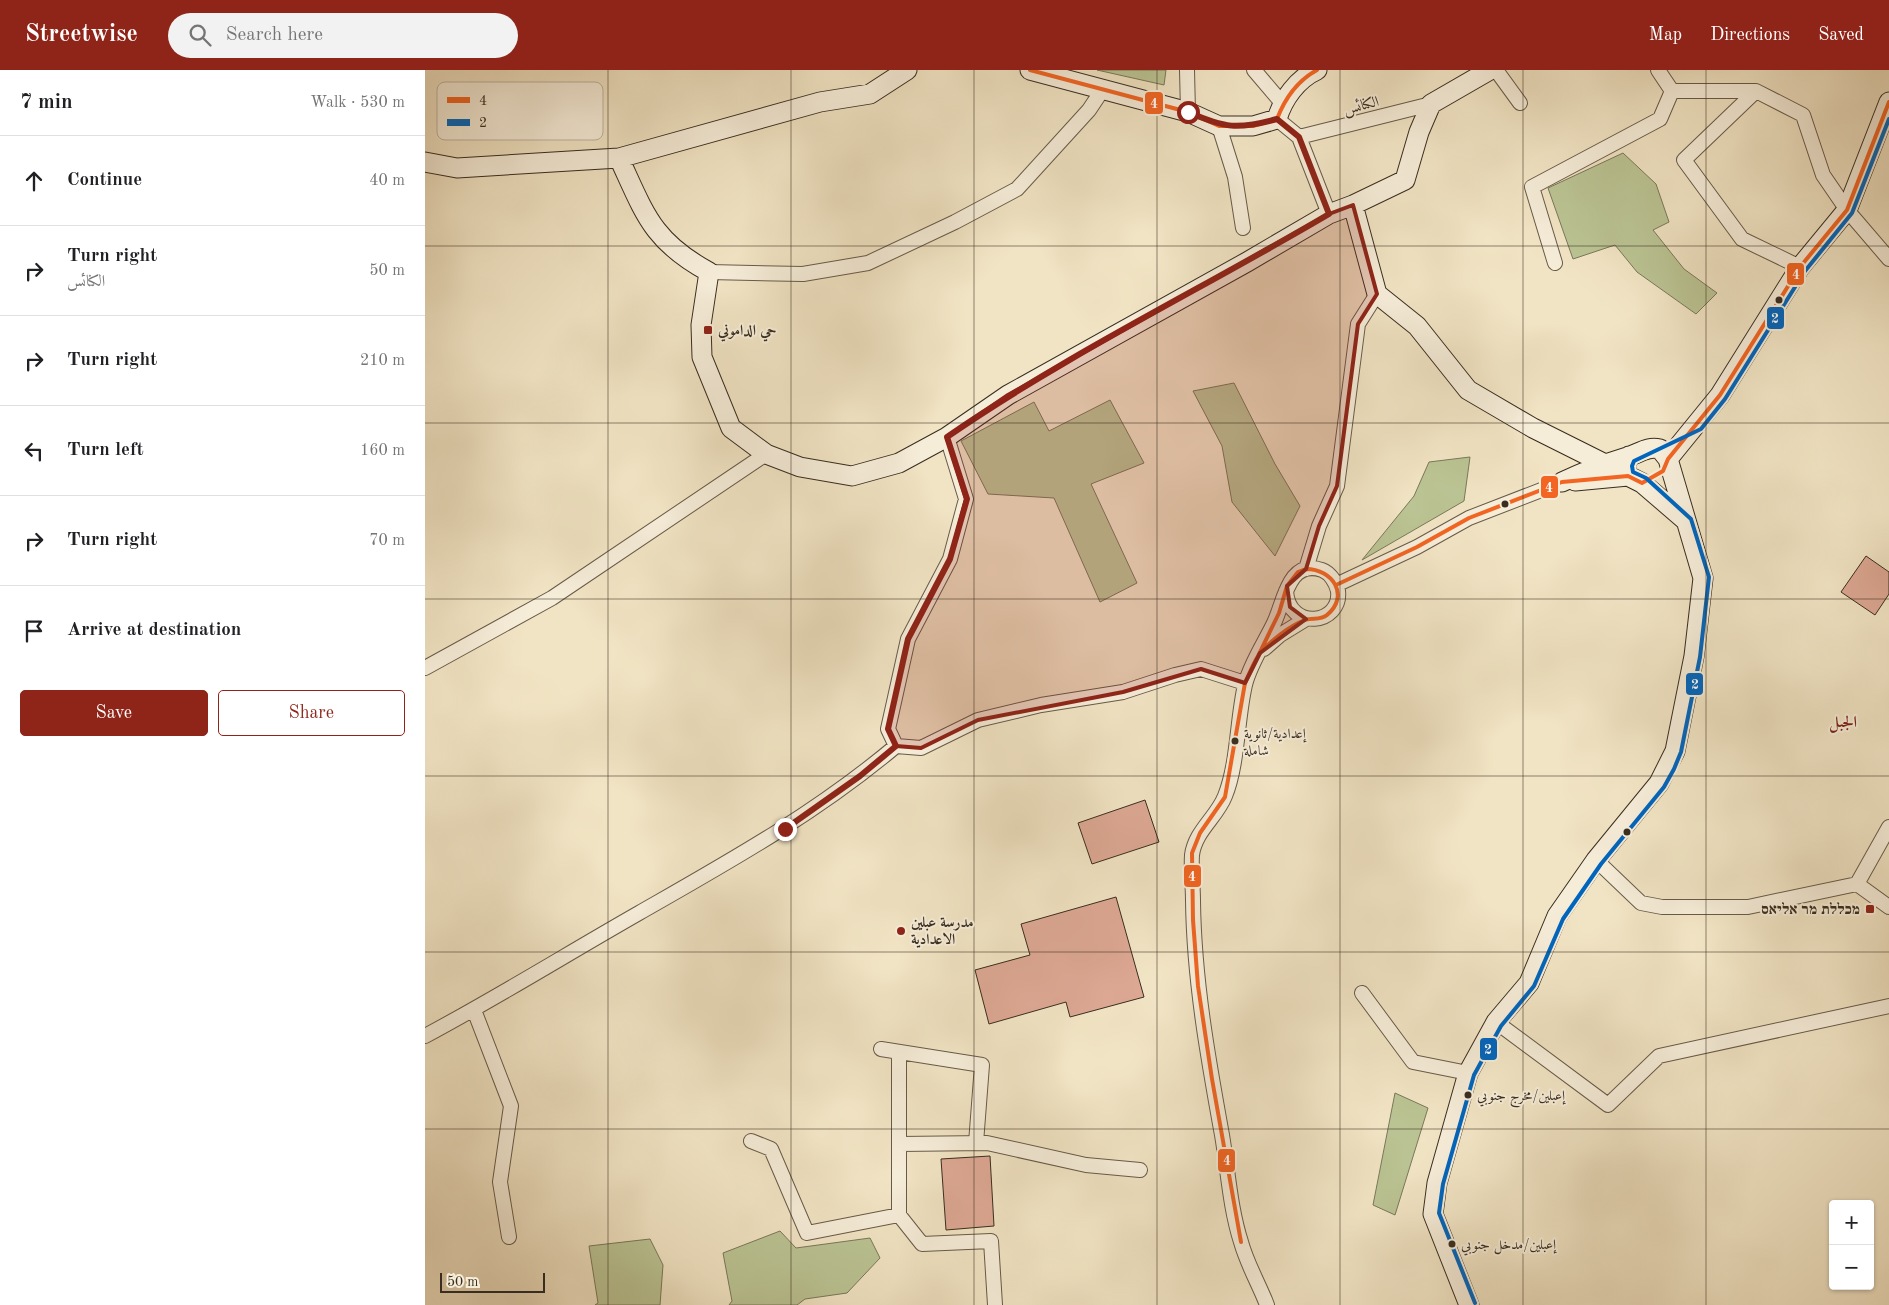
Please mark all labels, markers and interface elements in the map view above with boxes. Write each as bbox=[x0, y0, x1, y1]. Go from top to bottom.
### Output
search box bbox=[168, 13, 518, 58]
icon: search bbox=[186, 21, 214, 49]
text: Streetwise bbox=[25, 23, 138, 47]
text: Search here bbox=[226, 26, 323, 45]
text: Map bbox=[1649, 26, 1682, 44]
text: Directions bbox=[1710, 26, 1790, 44]
text: Saved bbox=[1818, 26, 1864, 44]
legend bbox=[437, 82, 603, 140]
line badge: 4 bbox=[1144, 91, 1164, 115]
text: 7 min bbox=[20, 92, 73, 113]
street label: الكنائس bbox=[1342, 93, 1381, 119]
text: 4 bbox=[479, 94, 487, 108]
text: Walk · 530 m bbox=[310, 95, 405, 111]
text: 4 bbox=[1150, 97, 1158, 111]
route start bbox=[1177, 101, 1200, 124]
text: 2 bbox=[479, 116, 487, 130]
icon: ahead bbox=[20, 167, 48, 195]
text: Continue bbox=[67, 171, 142, 190]
text: 40 m bbox=[369, 173, 405, 189]
text: Turn right bbox=[67, 247, 157, 266]
icon: right bbox=[20, 257, 48, 285]
line badge: 4 bbox=[1786, 262, 1805, 286]
text: 50 m bbox=[369, 263, 405, 279]
text: 4 bbox=[1792, 268, 1800, 282]
text: الكنائس bbox=[67, 274, 105, 290]
unlabelled marker bbox=[1774, 295, 1784, 305]
line badge: 2 bbox=[1766, 306, 1785, 330]
text: 2 bbox=[1771, 312, 1779, 326]
place label: حي الداموني bbox=[717, 323, 777, 342]
marker: حي الداموني bbox=[702, 324, 714, 336]
icon: right bbox=[20, 347, 48, 375]
text: Turn right bbox=[67, 351, 157, 370]
text: 210 m bbox=[360, 353, 405, 369]
icon: left bbox=[20, 437, 48, 465]
text: Turn left bbox=[67, 441, 144, 460]
text: 160 m bbox=[360, 443, 405, 459]
line badge: 4 bbox=[1540, 475, 1559, 499]
text: 4 bbox=[1545, 481, 1553, 495]
unlabelled marker bbox=[1500, 499, 1510, 509]
icon: right bbox=[20, 527, 48, 555]
text: Turn right bbox=[67, 531, 157, 550]
text: 70 m bbox=[369, 533, 405, 549]
icon: arrive bbox=[20, 617, 48, 645]
text: Arrive at destination bbox=[67, 621, 241, 640]
line badge: 2 bbox=[1685, 672, 1704, 696]
text: 2 bbox=[1691, 678, 1699, 692]
button: Save bbox=[20, 690, 208, 736]
button: Share bbox=[218, 690, 405, 736]
district label: الجبل bbox=[1829, 715, 1857, 733]
place label: إعدادية/ثانوية شاملة bbox=[1243, 727, 1307, 758]
marker: إعدادية/ثانوية شاملة bbox=[1230, 736, 1240, 746]
route end bbox=[774, 818, 797, 841]
unlabelled marker bbox=[1622, 827, 1632, 837]
line badge: 4 bbox=[1183, 864, 1202, 888]
text: 4 bbox=[1188, 870, 1196, 884]
place label: מכללת מר אליאס bbox=[1761, 902, 1860, 918]
marker: מכללת מר אליאס bbox=[1864, 903, 1876, 915]
place label: مدرسة عبلين الاعدادية bbox=[911, 916, 974, 948]
marker: مدرسة عبلين الاعدادية bbox=[895, 925, 907, 937]
line badge: 2 bbox=[1479, 1037, 1498, 1061]
text: 2 bbox=[1484, 1043, 1492, 1057]
place label: إعبلين/مخرج جنوبي bbox=[1477, 1089, 1566, 1108]
marker: إعبلين/مخرج جنوبي bbox=[1463, 1090, 1473, 1100]
line badge: 4 bbox=[1217, 1148, 1236, 1173]
text: 4 bbox=[1223, 1154, 1231, 1168]
map controls bbox=[1829, 1200, 1874, 1290]
button: + bbox=[1829, 1200, 1874, 1245]
place label: إعبلين/مدخل جنوبي bbox=[1461, 1238, 1557, 1256]
marker: إعبلين/مدخل جنوبي bbox=[1447, 1239, 1457, 1249]
button: − bbox=[1829, 1245, 1874, 1290]
scale bar bbox=[440, 1270, 545, 1293]
text: 50 m bbox=[447, 1275, 478, 1289]

